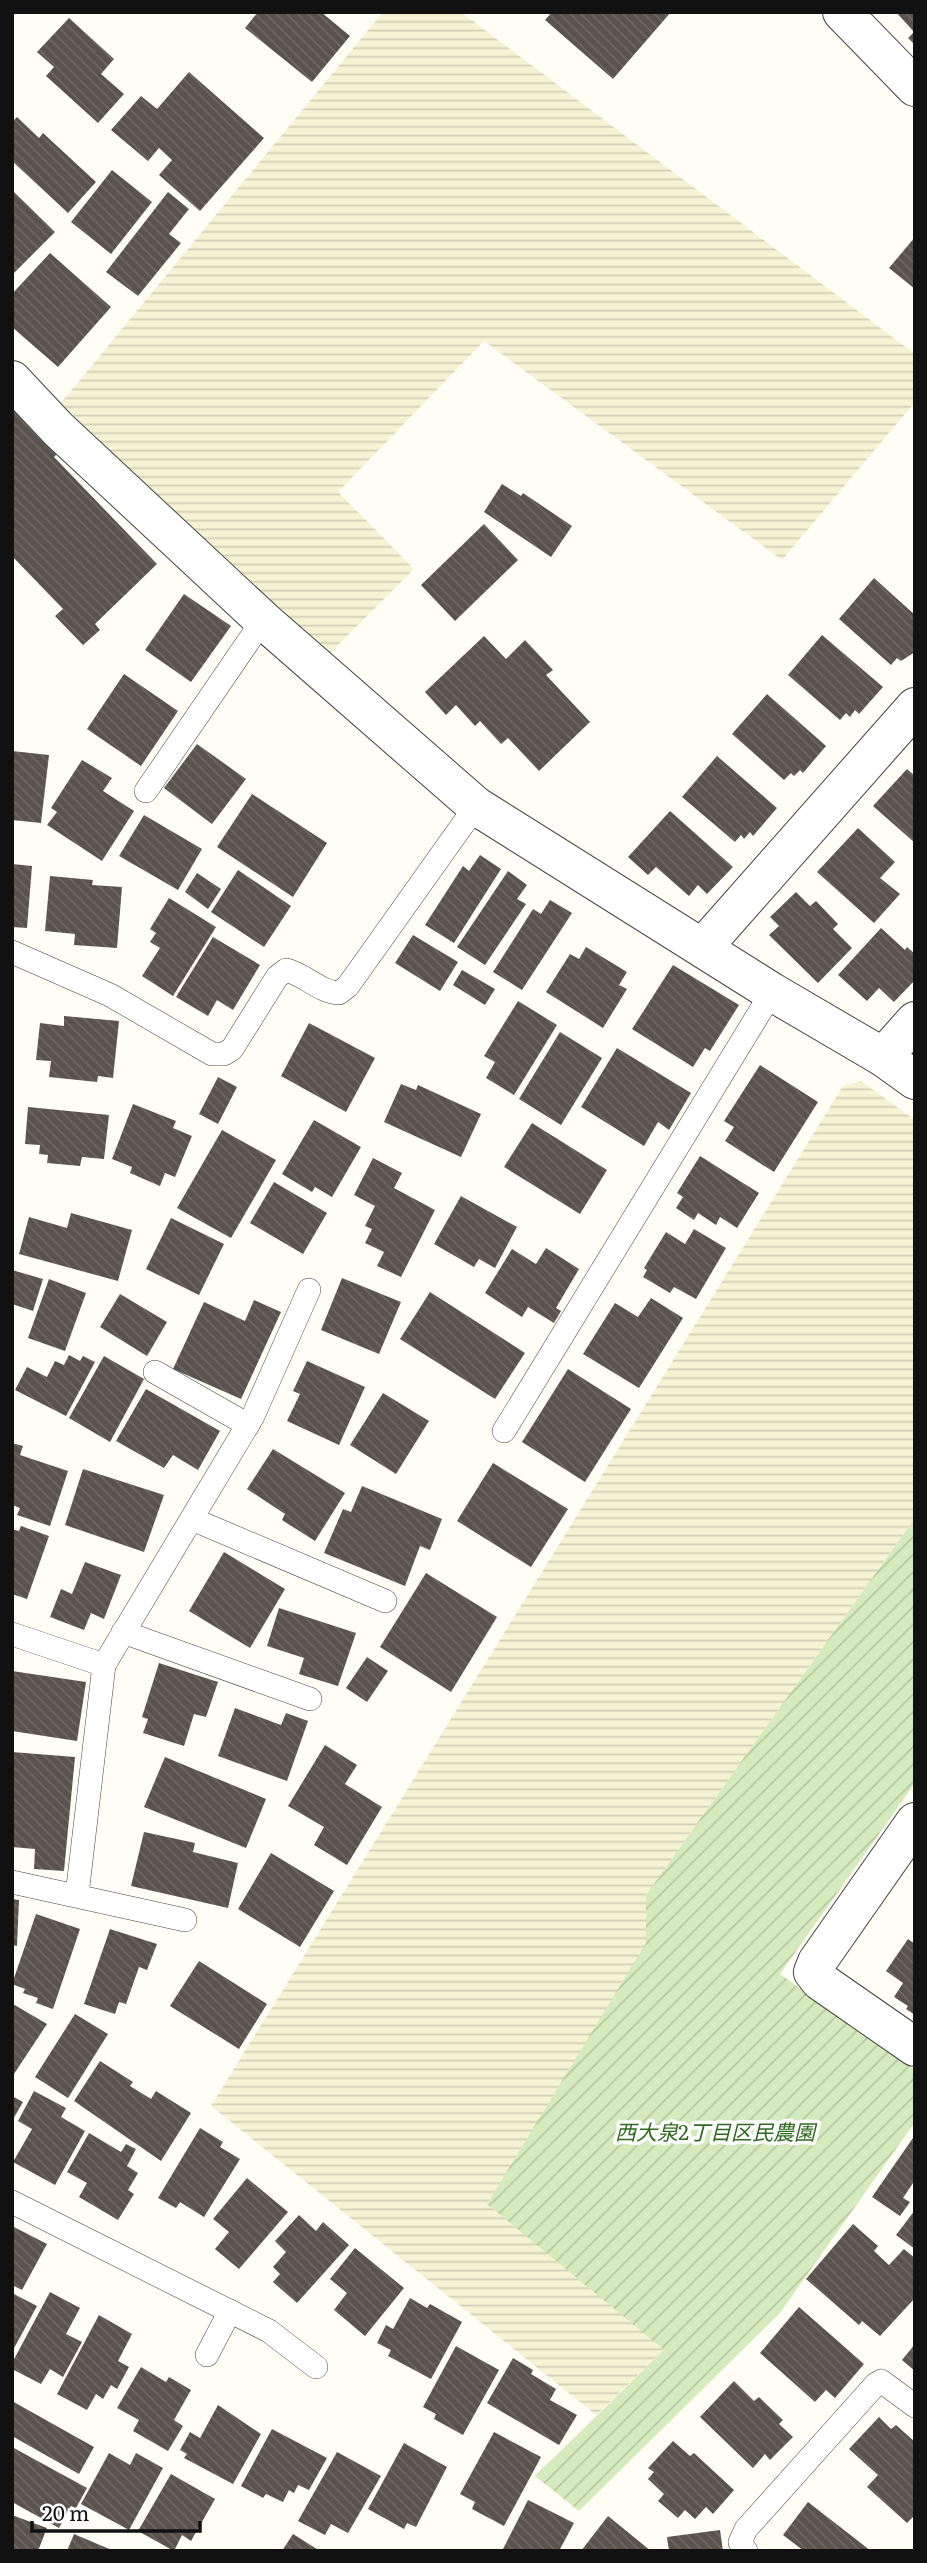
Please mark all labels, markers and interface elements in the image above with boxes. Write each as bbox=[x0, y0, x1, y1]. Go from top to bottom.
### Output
park label: 西大泉2丁目区民農園 bbox=[615, 2115, 818, 2146]
scale bar bbox=[32, 2490, 200, 2534]
text: 20 m bbox=[42, 2496, 89, 2527]

